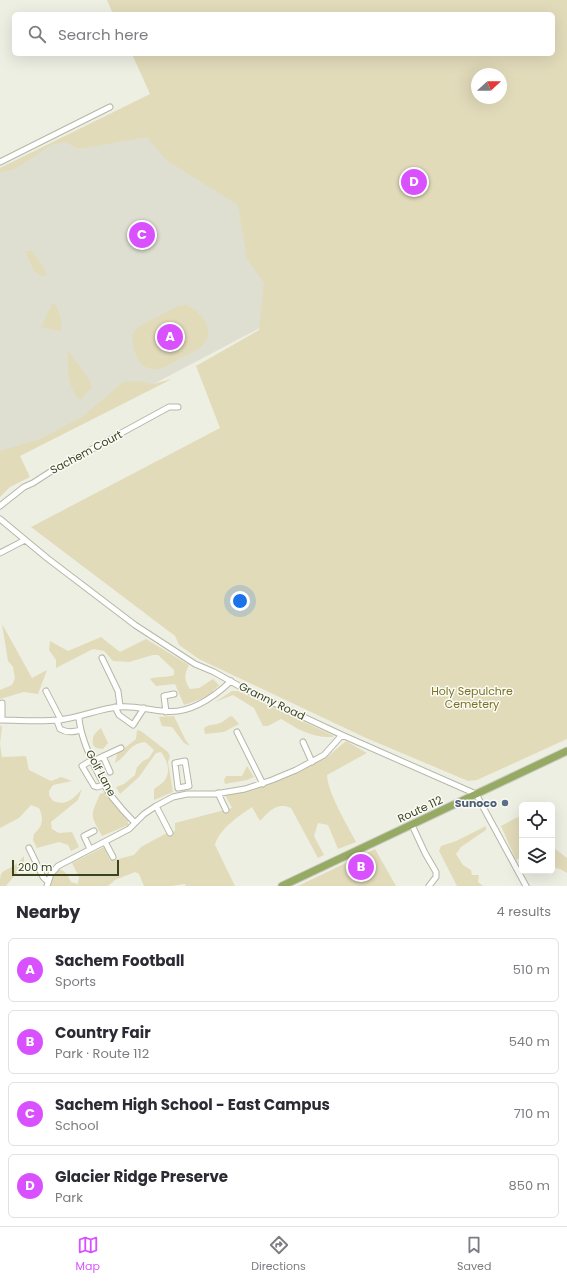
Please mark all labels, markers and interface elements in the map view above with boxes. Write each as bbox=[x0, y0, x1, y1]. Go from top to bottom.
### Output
search box bbox=[12, 12, 555, 56]
icon: search bbox=[26, 23, 48, 45]
text: Search here bbox=[58, 24, 148, 45]
north arrow bbox=[471, 68, 507, 104]
pin: D bbox=[401, 167, 427, 197]
pin: C bbox=[129, 220, 155, 250]
pin: A bbox=[157, 322, 183, 352]
street label: Sachem Court bbox=[47, 426, 125, 478]
your location bbox=[230, 591, 250, 611]
street label: Granny Road bbox=[236, 678, 308, 724]
park label: Holy Sepulchre Cemetery bbox=[431, 683, 513, 712]
street label: Golf Lane bbox=[82, 747, 120, 799]
street label: Route 112 bbox=[395, 792, 445, 826]
place label: Sunoco bbox=[455, 795, 497, 811]
marker: Sunoco bbox=[500, 798, 510, 808]
map controls bbox=[519, 802, 555, 874]
button: locate bbox=[519, 802, 555, 838]
button: layers bbox=[519, 838, 555, 874]
pin: B bbox=[348, 852, 374, 882]
scale bar bbox=[12, 858, 119, 877]
text: 200 m bbox=[18, 859, 52, 875]
text: Nearby bbox=[16, 900, 80, 924]
text: 4 results bbox=[497, 902, 551, 921]
text: Sachem Football bbox=[55, 950, 185, 971]
text: A bbox=[25, 960, 35, 979]
text: 510 m bbox=[513, 960, 550, 979]
text: Sports bbox=[55, 972, 96, 991]
text: Country Fair bbox=[55, 1022, 151, 1043]
text: B bbox=[26, 1032, 34, 1051]
text: 540 m bbox=[509, 1032, 550, 1051]
text: Park · Route 112 bbox=[55, 1044, 149, 1063]
text: Sachem High School - East Campus bbox=[55, 1094, 330, 1115]
text: C bbox=[25, 1104, 35, 1123]
text: 710 m bbox=[514, 1104, 550, 1123]
text: School bbox=[55, 1116, 99, 1135]
text: Glacier Ridge Preserve bbox=[55, 1166, 228, 1187]
text: D bbox=[25, 1176, 35, 1195]
text: 850 m bbox=[509, 1176, 550, 1195]
text: Park bbox=[55, 1188, 83, 1207]
tab: Map bbox=[76, 1234, 100, 1275]
tab: Directions bbox=[251, 1234, 306, 1275]
tab: Saved bbox=[457, 1234, 491, 1275]

